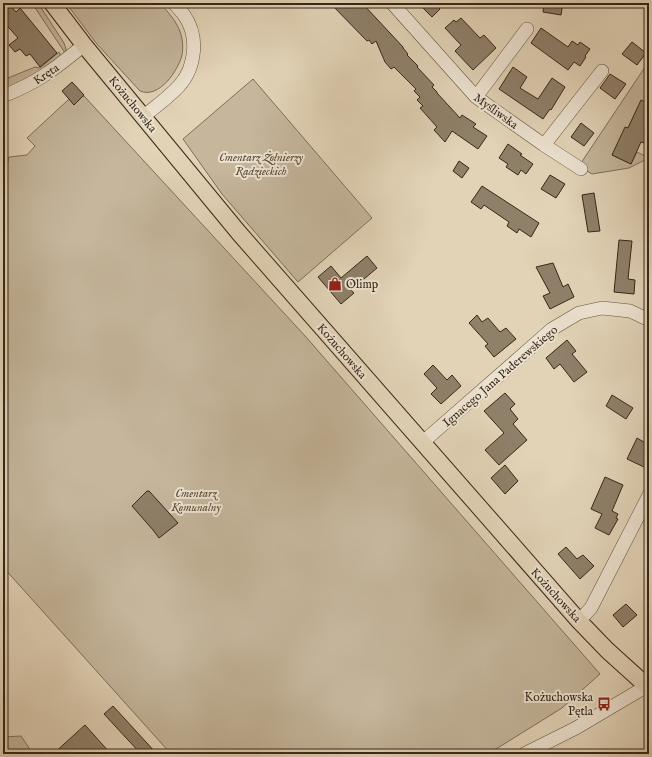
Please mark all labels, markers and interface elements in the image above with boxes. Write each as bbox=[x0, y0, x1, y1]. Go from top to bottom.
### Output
street label: Kręta bbox=[31, 60, 63, 88]
street label: Kożuchowska bbox=[105, 73, 160, 136]
street label: Myśliwska bbox=[471, 90, 521, 133]
park label: Cmentarz Żołnierzy Radzieckich bbox=[219, 150, 304, 179]
shop icon: Olimp bbox=[327, 276, 343, 292]
place label: Olimp bbox=[346, 277, 379, 293]
street label: Kożuchowska bbox=[314, 321, 370, 383]
street label: Ignacego Jana Paderewskiego bbox=[440, 322, 562, 431]
park label: Cmentarz Komunalny bbox=[170, 486, 221, 515]
street label: Kożuchowska bbox=[527, 565, 585, 626]
place label: Kożuchowska Pętla bbox=[525, 690, 594, 719]
bus stop icon: Kożuchowska Pętla bbox=[596, 696, 612, 712]

